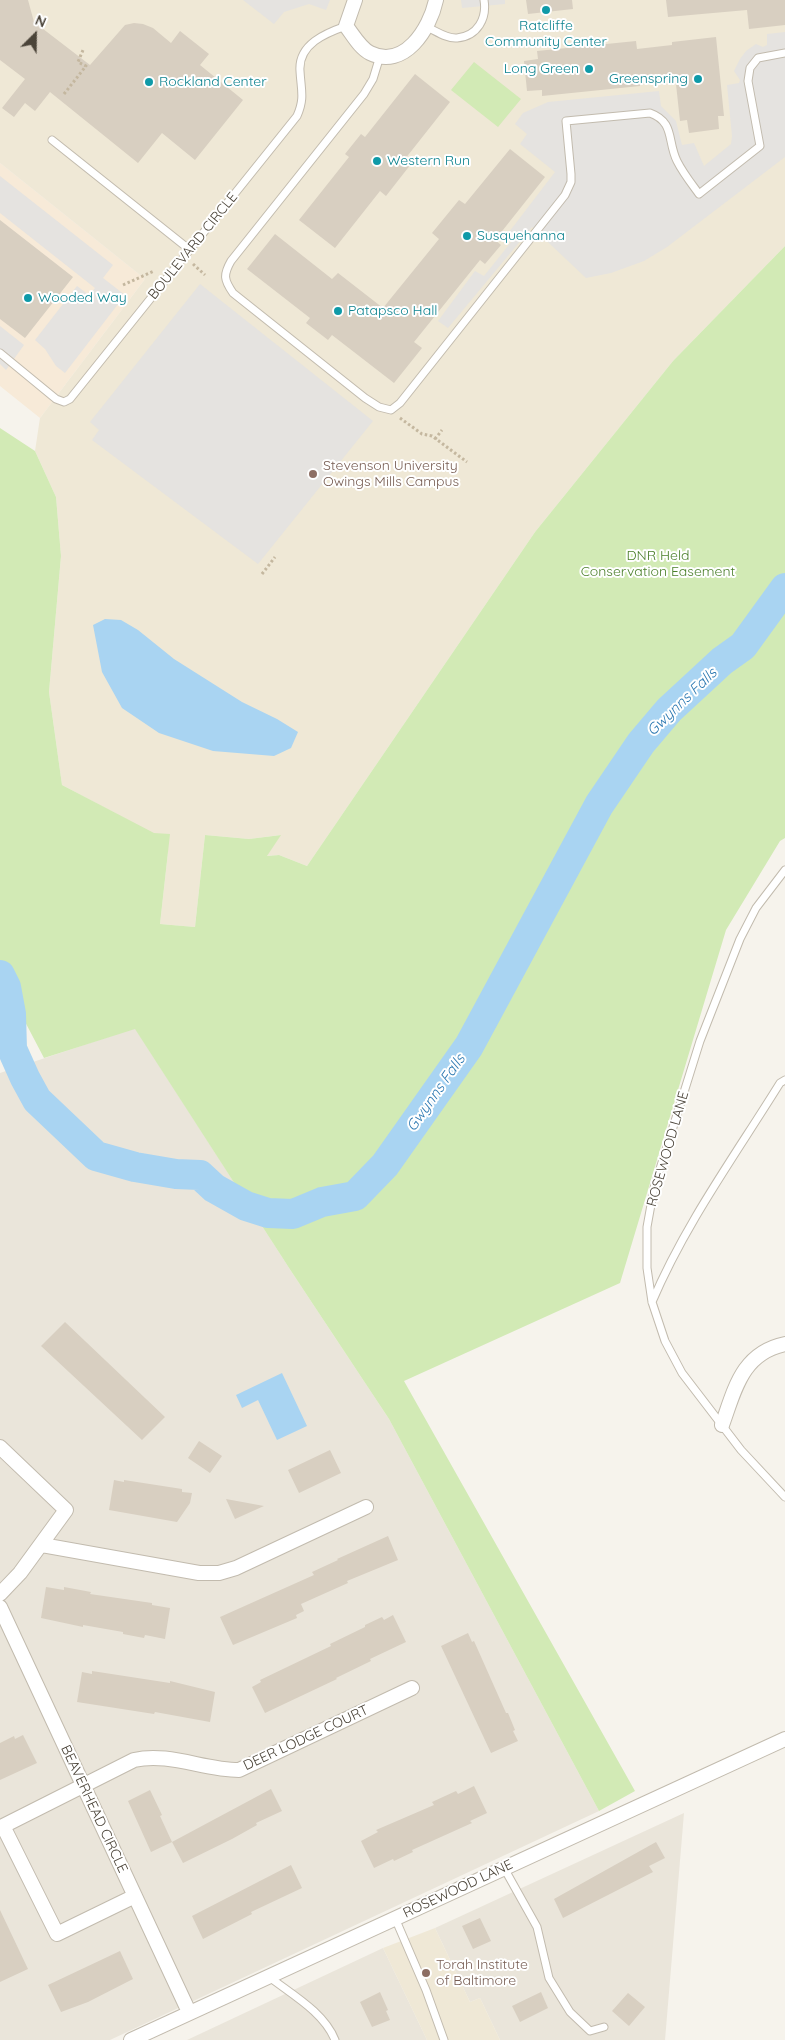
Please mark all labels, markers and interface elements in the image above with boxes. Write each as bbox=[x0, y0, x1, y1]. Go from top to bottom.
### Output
marker: Ratcliffe Community Center bbox=[540, 4, 552, 16]
north arrow bbox=[10, 10, 60, 60]
text: N bbox=[33, 11, 49, 31]
place label: Ratcliffe Community Center bbox=[485, 18, 607, 50]
place label: Long Green bbox=[504, 61, 579, 77]
marker: Long Green bbox=[583, 63, 595, 75]
place label: Greenspring bbox=[609, 71, 688, 87]
marker: Greenspring bbox=[692, 73, 704, 85]
place label: Rockland Center bbox=[159, 74, 267, 90]
marker: Rockland Center bbox=[143, 76, 155, 88]
place label: Western Run bbox=[387, 153, 470, 169]
marker: Western Run bbox=[371, 155, 383, 167]
street label: BOULEVARD CIRCLE bbox=[145, 189, 241, 303]
place label: Susquehanna bbox=[477, 228, 565, 244]
marker: Susquehanna bbox=[461, 230, 473, 242]
place label: Wooded Way bbox=[38, 290, 127, 306]
marker: Wooded Way bbox=[22, 292, 34, 304]
place label: Patapsco Hall bbox=[348, 303, 438, 319]
marker: Patapsco Hall bbox=[332, 305, 344, 317]
place label: Stevenson University Owings Mills Campus bbox=[323, 458, 459, 491]
marker: Stevenson University Owings Mills Campus bbox=[307, 468, 319, 480]
park label: DNR Held Conservation Easement bbox=[581, 548, 735, 580]
water label: Gwynns Falls bbox=[643, 664, 721, 740]
water label: Gwynns Falls bbox=[403, 1051, 469, 1135]
street label: ROSEWOOD LANE bbox=[643, 1089, 693, 1209]
street label: DEER LODGE COURT bbox=[241, 1702, 371, 1774]
street label: BEAVERHEAD CIRCLE bbox=[57, 1743, 131, 1875]
street label: ROSEWOOD LANE bbox=[400, 1856, 516, 1922]
place label: Torah Institute of Baltimore bbox=[436, 1957, 528, 1990]
marker: Torah Institute of Baltimore bbox=[420, 1967, 432, 1979]

